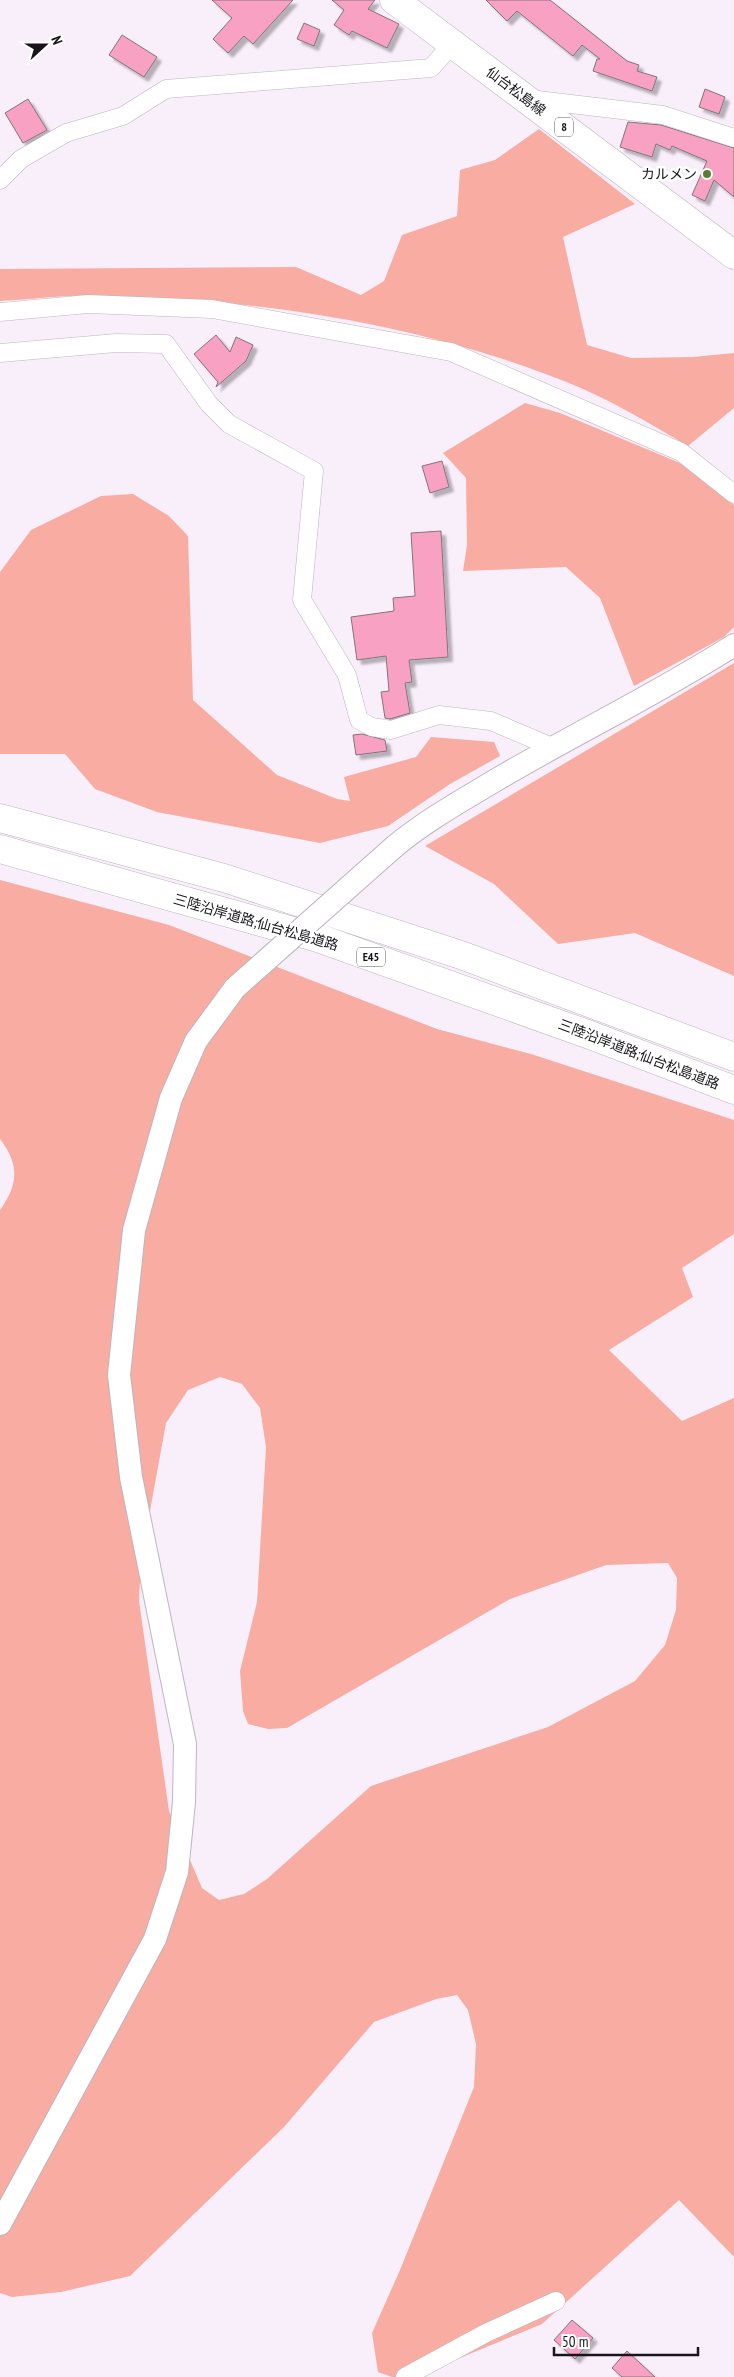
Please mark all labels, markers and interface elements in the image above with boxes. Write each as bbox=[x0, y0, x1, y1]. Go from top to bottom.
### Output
north arrow bbox=[20, 20, 70, 70]
text: N bbox=[47, 34, 67, 47]
street label: 仙台松島線 bbox=[483, 63, 549, 119]
road number: 8 bbox=[555, 118, 573, 136]
place label: カルメン bbox=[641, 165, 697, 183]
marker: カルメン bbox=[701, 168, 713, 180]
street label: 三陸沿岸道路;仙台松島道路 bbox=[171, 890, 341, 954]
road number: E45 bbox=[357, 948, 385, 966]
street label: 三陸沿岸道路;仙台松島道路 bbox=[556, 1015, 722, 1093]
scale bar bbox=[554, 2324, 698, 2356]
text: 50 m bbox=[562, 2332, 588, 2351]

